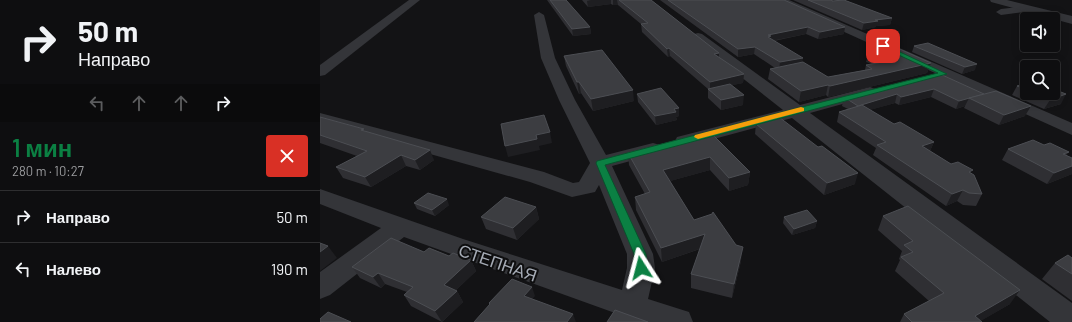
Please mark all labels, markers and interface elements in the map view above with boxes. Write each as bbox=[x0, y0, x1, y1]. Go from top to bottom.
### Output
map controls bbox=[1020, 12, 1060, 100]
button: sound bbox=[1020, 12, 1060, 52]
text: 50 m bbox=[78, 14, 138, 48]
icon: right bbox=[12, 16, 64, 68]
pin bbox=[866, 29, 900, 63]
icon: arrive bbox=[872, 35, 894, 57]
text: Направо bbox=[78, 48, 150, 70]
button: search bbox=[1020, 60, 1060, 100]
icon: left bbox=[86, 92, 108, 114]
icon: ahead bbox=[128, 92, 150, 114]
icon: ahead bbox=[170, 92, 192, 114]
icon: right bbox=[212, 92, 234, 114]
text: 1 мин bbox=[12, 133, 72, 162]
button: close bbox=[266, 135, 308, 177]
text: 280 m · 10:27 bbox=[12, 163, 84, 179]
icon: right bbox=[12, 206, 34, 228]
text: Направо bbox=[46, 208, 110, 226]
text: 50 m bbox=[276, 208, 308, 226]
street label: СТЕПНАЯ bbox=[456, 239, 540, 285]
position arrow bbox=[620, 247, 662, 289]
icon: left bbox=[12, 258, 34, 280]
text: Налево bbox=[46, 260, 101, 278]
text: 190 m bbox=[271, 260, 308, 278]

